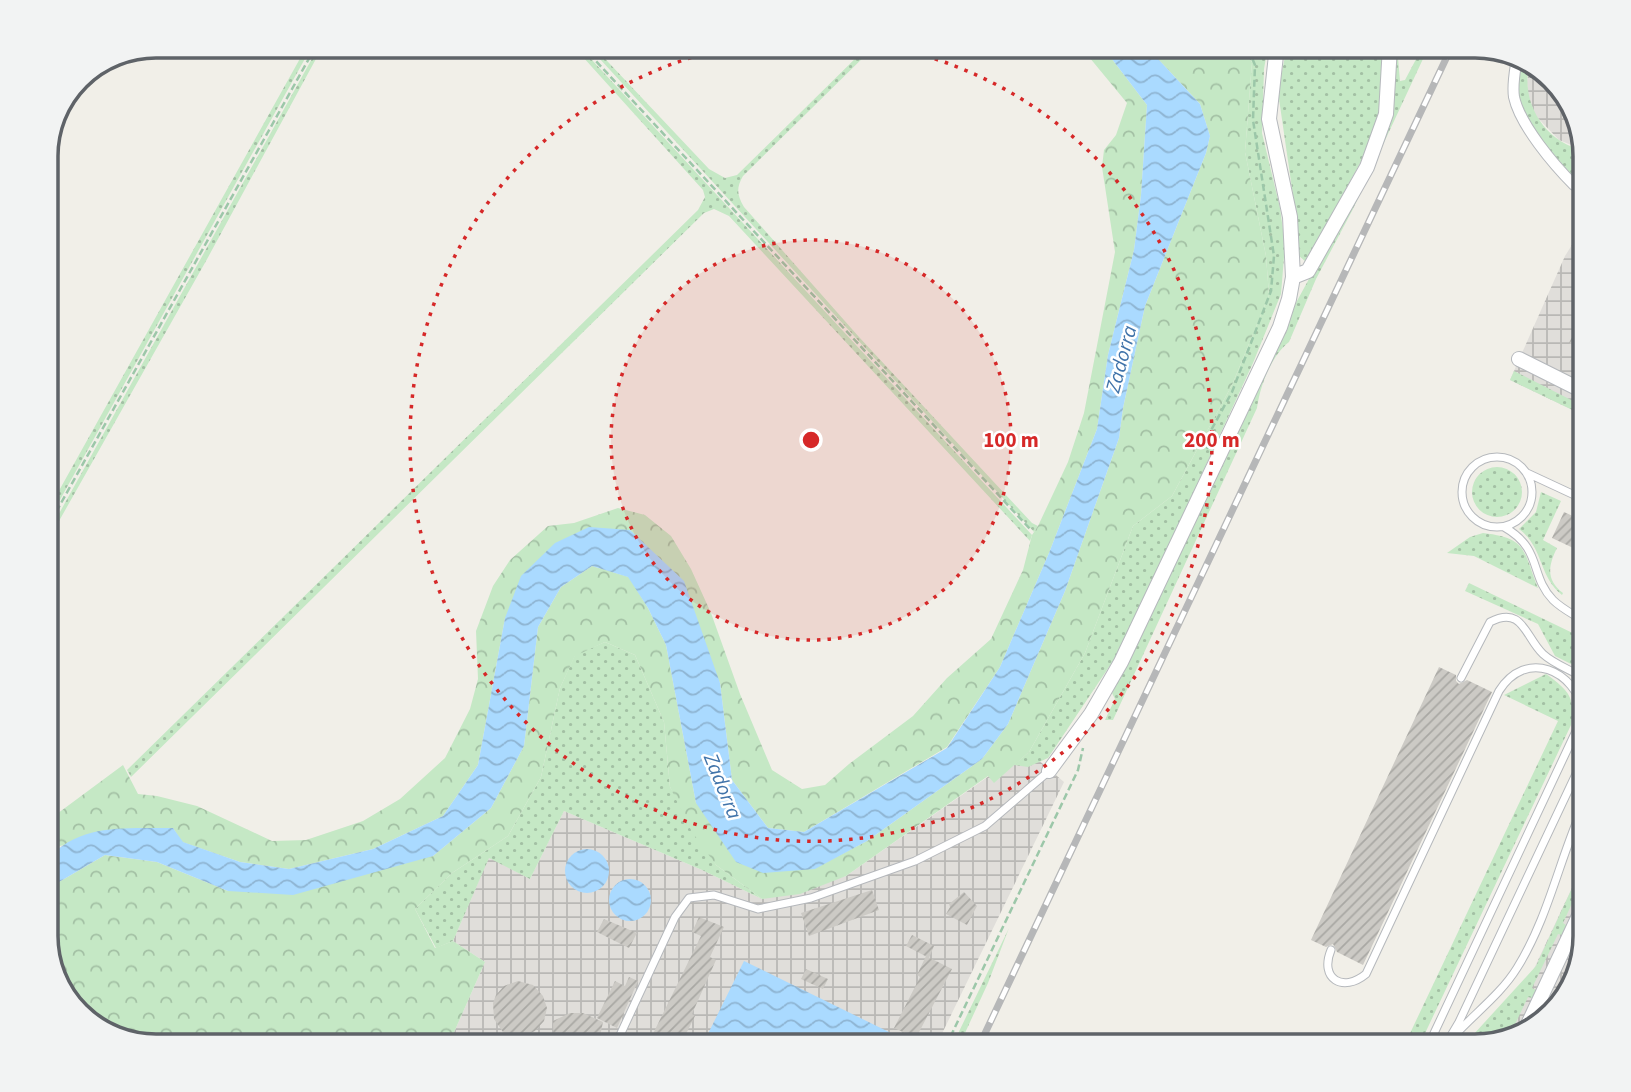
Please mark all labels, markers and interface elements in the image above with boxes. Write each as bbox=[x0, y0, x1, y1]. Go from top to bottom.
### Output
water label: Zadorra bbox=[1097, 322, 1144, 397]
text: 100 m bbox=[983, 425, 1039, 455]
text: 200 m bbox=[1184, 425, 1240, 455]
centre of rings bbox=[799, 428, 823, 452]
water label: Zadorra bbox=[696, 748, 750, 824]

